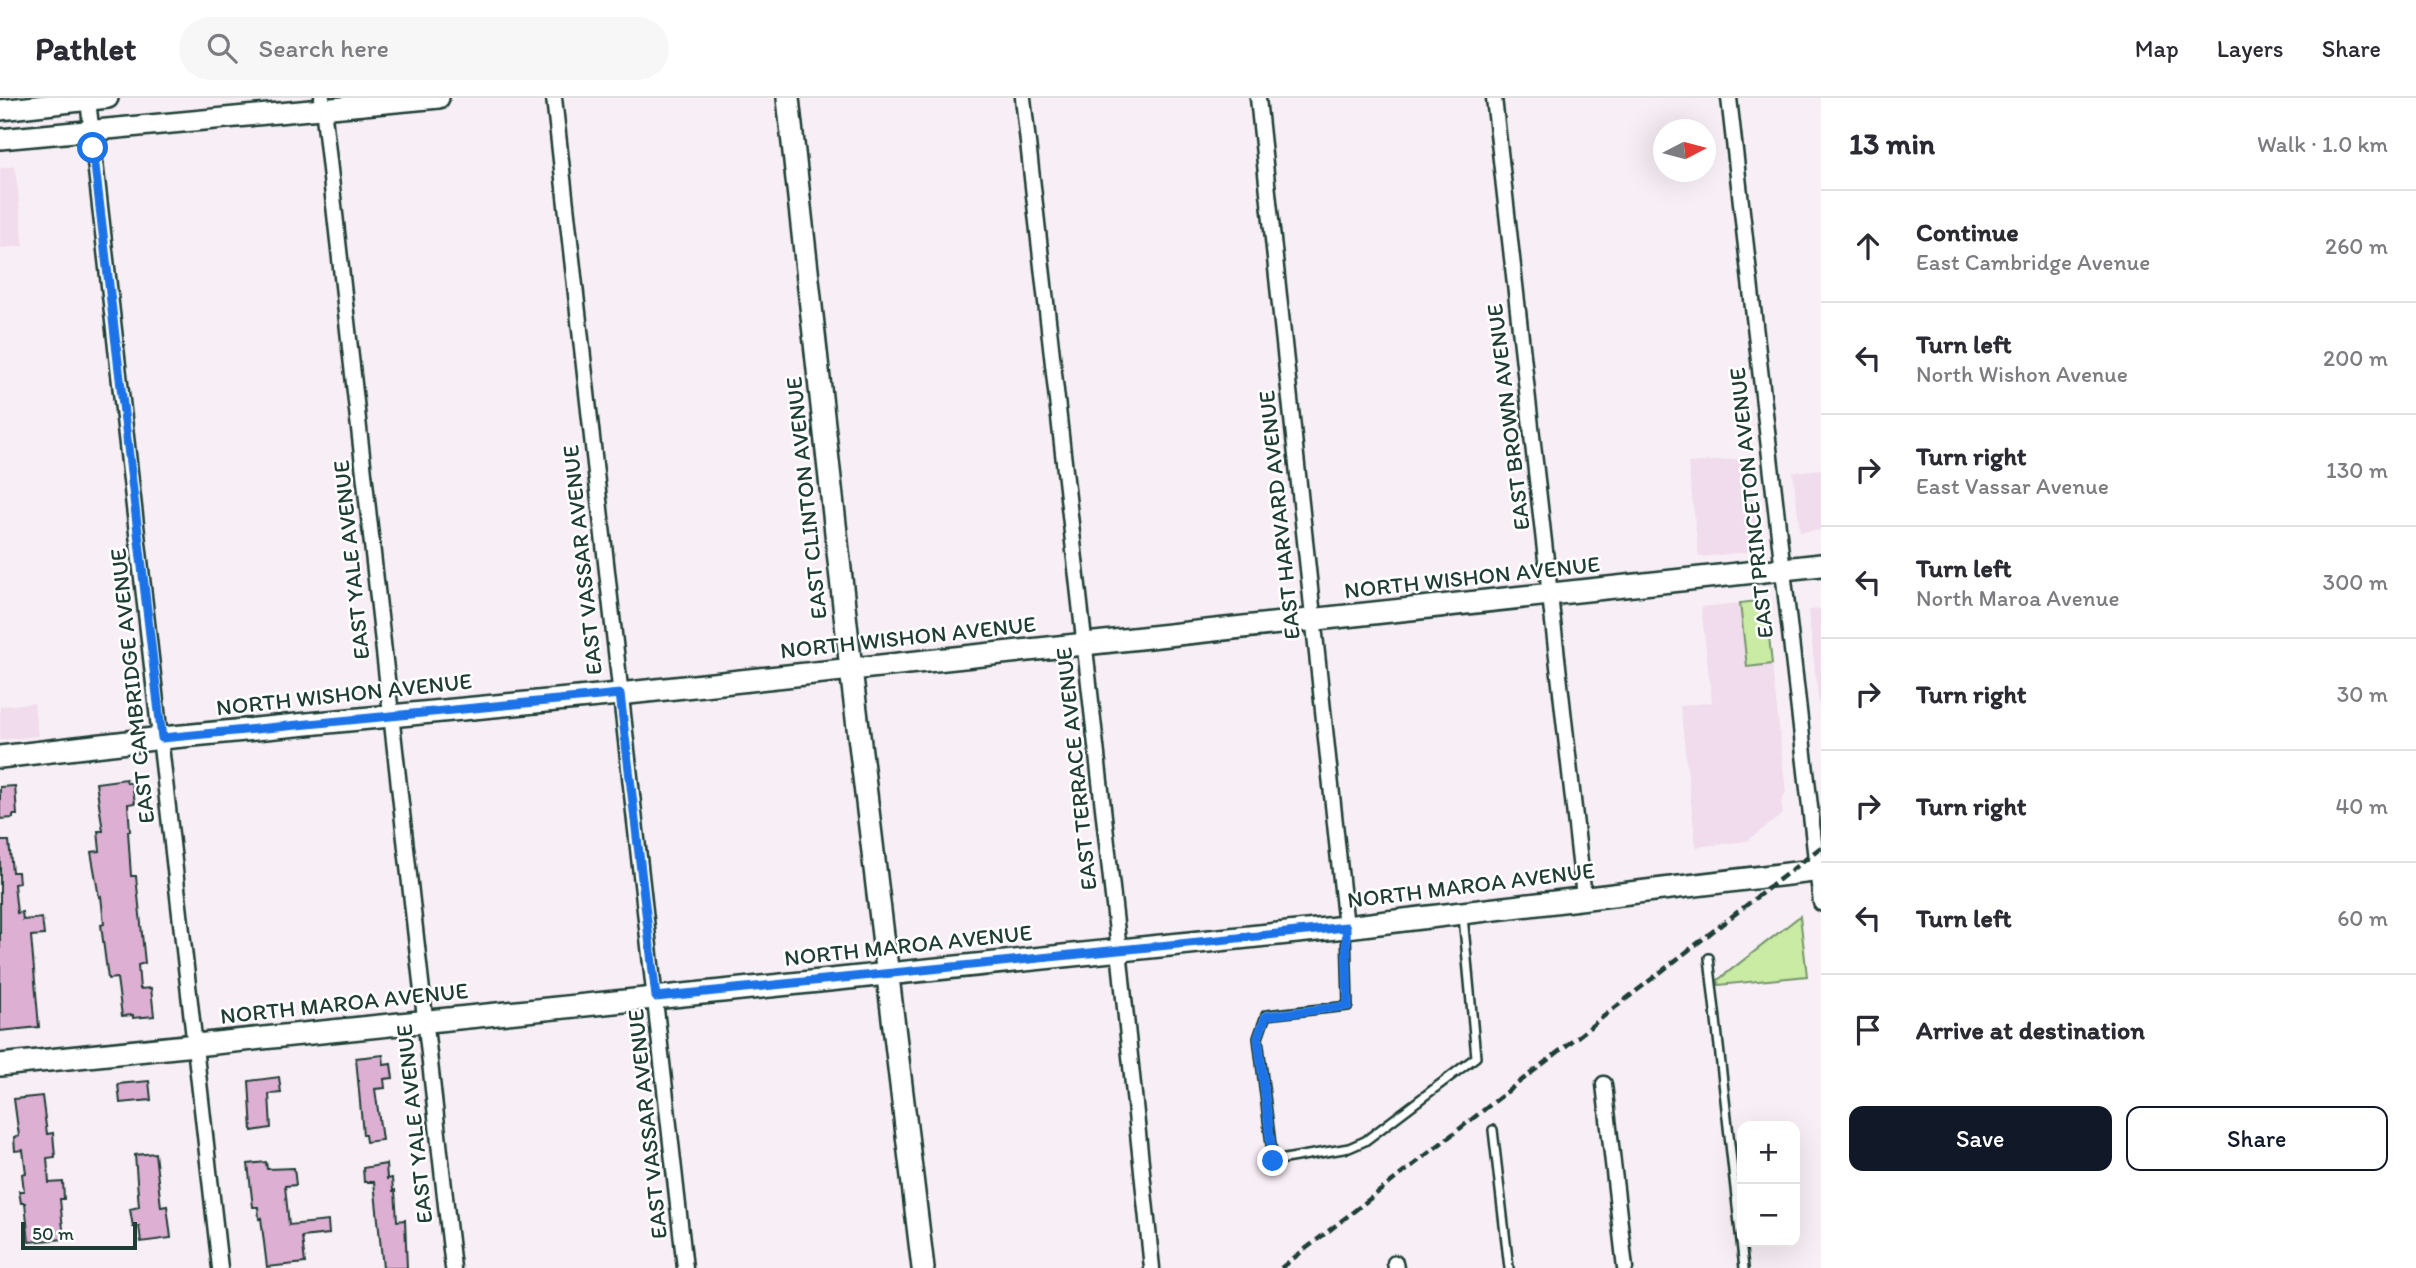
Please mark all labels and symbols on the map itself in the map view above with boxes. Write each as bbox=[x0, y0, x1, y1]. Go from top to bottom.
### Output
north arrow bbox=[1653, 119, 1716, 182]
route start bbox=[77, 132, 108, 163]
street label: EAST BROWN AVENUE bbox=[1480, 302, 1536, 532]
street label: EAST PRINCETON AVENUE bbox=[1723, 366, 1779, 640]
street label: EAST CLINTON AVENUE bbox=[779, 375, 833, 621]
street label: EAST HARVARD AVENUE bbox=[1252, 389, 1306, 641]
street label: EAST VASSAR AVENUE bbox=[556, 443, 608, 676]
street label: EAST YALE AVENUE bbox=[327, 459, 375, 661]
street label: EAST CAMBRIDGE AVENUE bbox=[104, 547, 160, 825]
street label: NORTH WISHON AVENUE bbox=[1343, 550, 1601, 604]
street label: NORTH WISHON AVENUE bbox=[779, 610, 1037, 664]
street label: EAST TERRACE AVENUE bbox=[1049, 646, 1103, 892]
street label: NORTH WISHON AVENUE bbox=[215, 667, 473, 721]
street label: NORTH MAROA AVENUE bbox=[1346, 856, 1596, 914]
street label: NORTH MAROA AVENUE bbox=[783, 918, 1033, 972]
street label: NORTH MAROA AVENUE bbox=[219, 976, 469, 1030]
street label: EAST VASSAR AVENUE bbox=[621, 1007, 673, 1240]
street label: EAST YALE AVENUE bbox=[390, 1023, 438, 1225]
route end bbox=[1257, 1145, 1288, 1176]
scale bar bbox=[21, 1219, 136, 1251]

